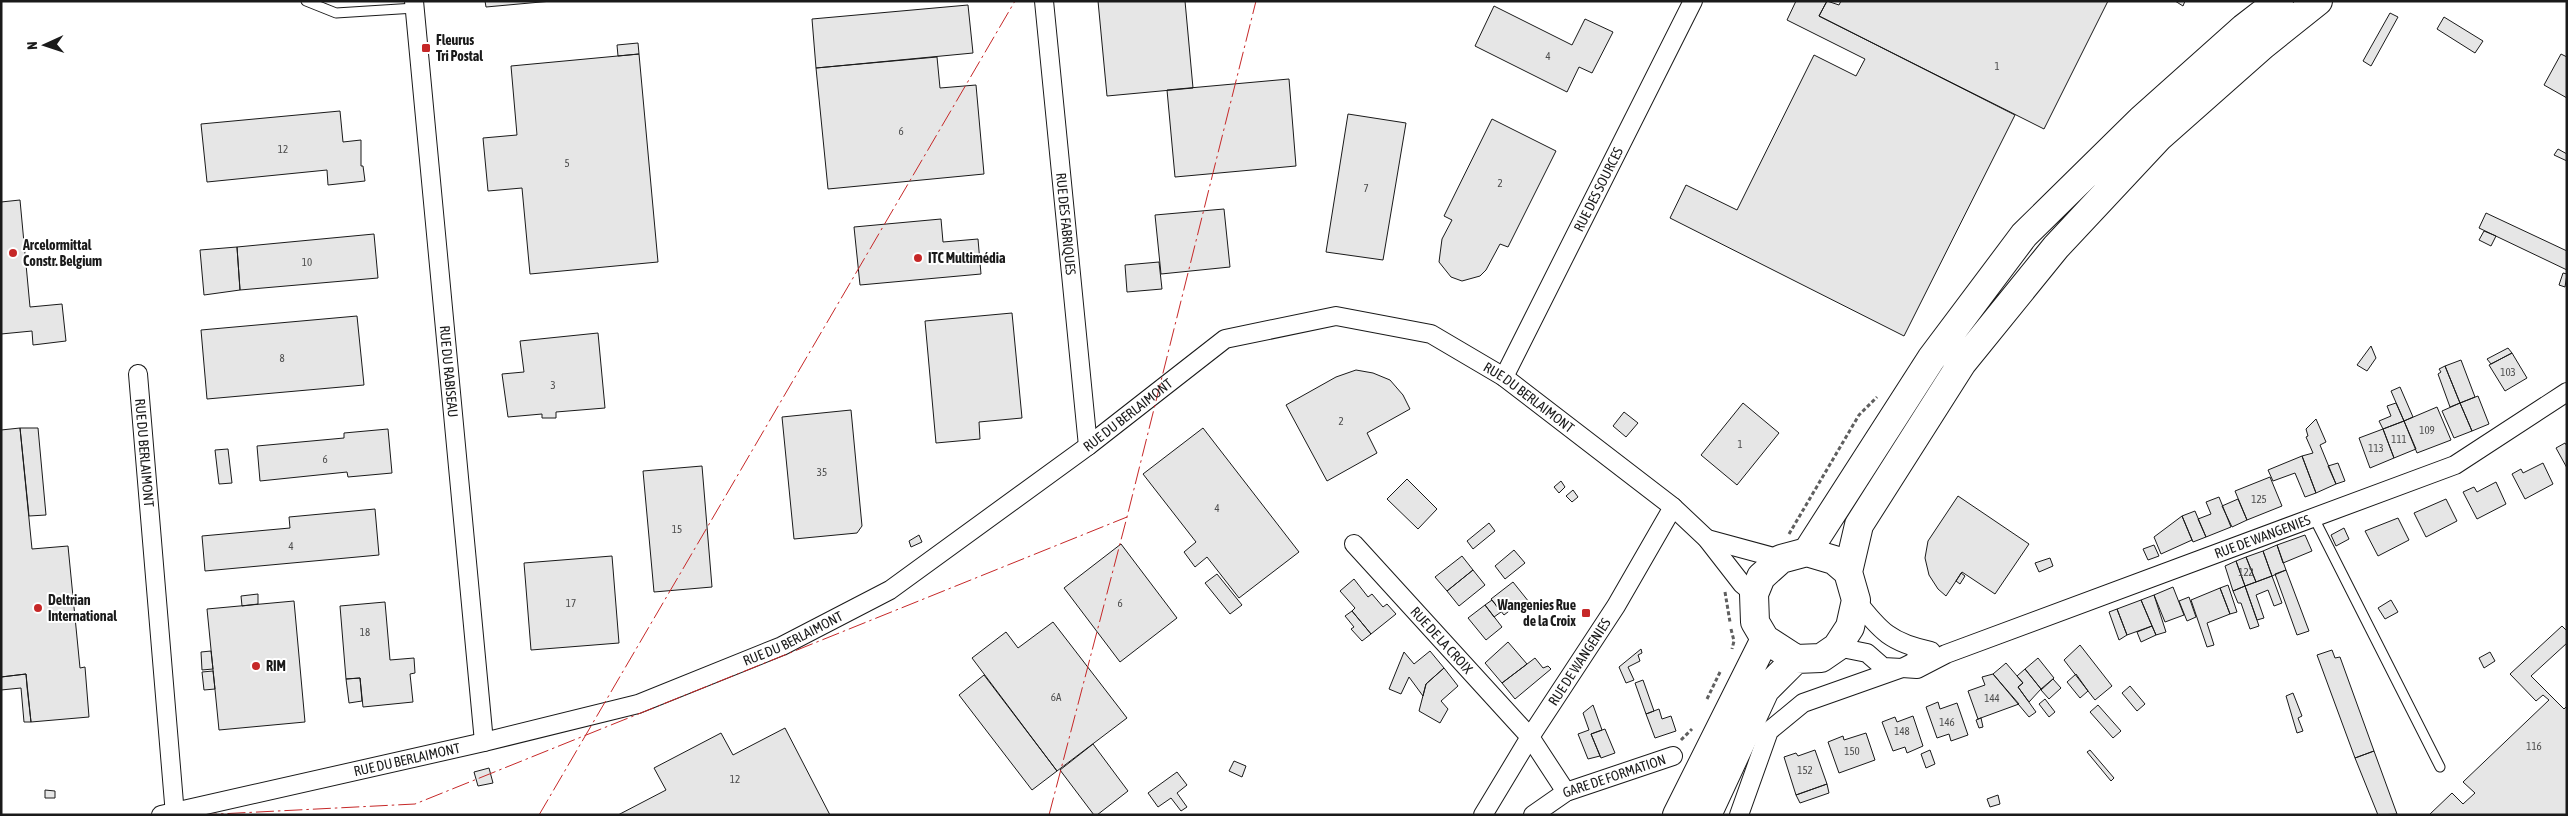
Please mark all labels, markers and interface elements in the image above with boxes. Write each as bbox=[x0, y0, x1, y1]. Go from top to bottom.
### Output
north arrow bbox=[20, 20, 70, 70]
place label: Fleurus Tri Postal bbox=[436, 32, 483, 64]
text: N bbox=[24, 41, 40, 50]
marker: Fleurus Tri Postal bbox=[420, 42, 432, 54]
house number: 4 bbox=[1545, 50, 1551, 62]
house number: 1 bbox=[1994, 60, 2000, 72]
house number: 6 bbox=[898, 125, 904, 137]
house number: 12 bbox=[278, 143, 288, 155]
street label: RUE DES SOURCES bbox=[1570, 145, 1626, 234]
house number: 5 bbox=[564, 157, 570, 169]
street label: RUE DES FABRIQUES bbox=[1053, 172, 1079, 276]
house number: 2 bbox=[1497, 177, 1503, 189]
house number: 7 bbox=[1363, 182, 1369, 194]
place label: Arcelormittal Constr. Belgium bbox=[22, 237, 102, 269]
marker: Arcelormittal Constr. Belgium bbox=[7, 247, 19, 259]
place label: ITC Multimédia bbox=[928, 250, 1006, 266]
marker: ITC Multimédia bbox=[912, 252, 924, 264]
house number: 10 bbox=[302, 256, 312, 268]
street label: RUE DU RABISEAU bbox=[437, 325, 461, 418]
house number: 8 bbox=[279, 352, 285, 364]
street label: RUE DU BERLAIMONT bbox=[1481, 359, 1577, 436]
house number: 103 bbox=[2500, 366, 2516, 378]
street label: RUE DU BERLAIMONT bbox=[1080, 375, 1176, 455]
house number: 3 bbox=[550, 379, 556, 391]
street label: RUE DU BERLAIMONT bbox=[132, 398, 157, 508]
house number: 2 bbox=[1338, 415, 1344, 427]
house number: 109 bbox=[2419, 424, 2435, 436]
house number: 111 bbox=[2391, 433, 2407, 445]
house number: 1 bbox=[1737, 438, 1743, 450]
house number: 113 bbox=[2368, 442, 2384, 454]
house number: 6 bbox=[322, 453, 328, 465]
house number: 35 bbox=[817, 466, 827, 478]
house number: 125 bbox=[2251, 493, 2267, 505]
house number: 4 bbox=[1214, 502, 1220, 514]
street label: RUE DE WANGENIES bbox=[2212, 511, 2313, 562]
house number: 15 bbox=[672, 523, 682, 535]
house number: 4 bbox=[288, 540, 294, 552]
house number: 122 bbox=[2238, 566, 2254, 578]
place label: Deltrian International bbox=[48, 592, 117, 624]
house number: 17 bbox=[566, 597, 576, 609]
house number: 6 bbox=[1117, 597, 1123, 609]
place label: Wangenies Rue de la Croix bbox=[1497, 597, 1576, 629]
marker: Deltrian International bbox=[32, 602, 44, 614]
street label: RUE DE LA CROIX bbox=[1407, 603, 1476, 677]
marker: Wangenies Rue de la Croix bbox=[1580, 607, 1592, 619]
street label: RUE DU BERLAIMONT bbox=[741, 608, 845, 669]
street label: RUE DE WANGENIES bbox=[1545, 615, 1614, 708]
house number: 18 bbox=[360, 626, 370, 638]
place label: RIM bbox=[266, 658, 286, 674]
marker: RIM bbox=[250, 660, 262, 672]
house number: 6A bbox=[1051, 691, 1062, 703]
house number: 144 bbox=[1984, 692, 2000, 704]
house number: 146 bbox=[1939, 716, 1955, 728]
house number: 148 bbox=[1894, 725, 1910, 737]
street label: RUE DU BERLAIMONT bbox=[352, 740, 462, 779]
house number: 116 bbox=[2526, 740, 2542, 752]
house number: 150 bbox=[1844, 745, 1860, 757]
street label: GARE DE FORMATION bbox=[1561, 751, 1668, 801]
house number: 152 bbox=[1797, 764, 1813, 776]
house number: 12 bbox=[730, 773, 740, 785]

